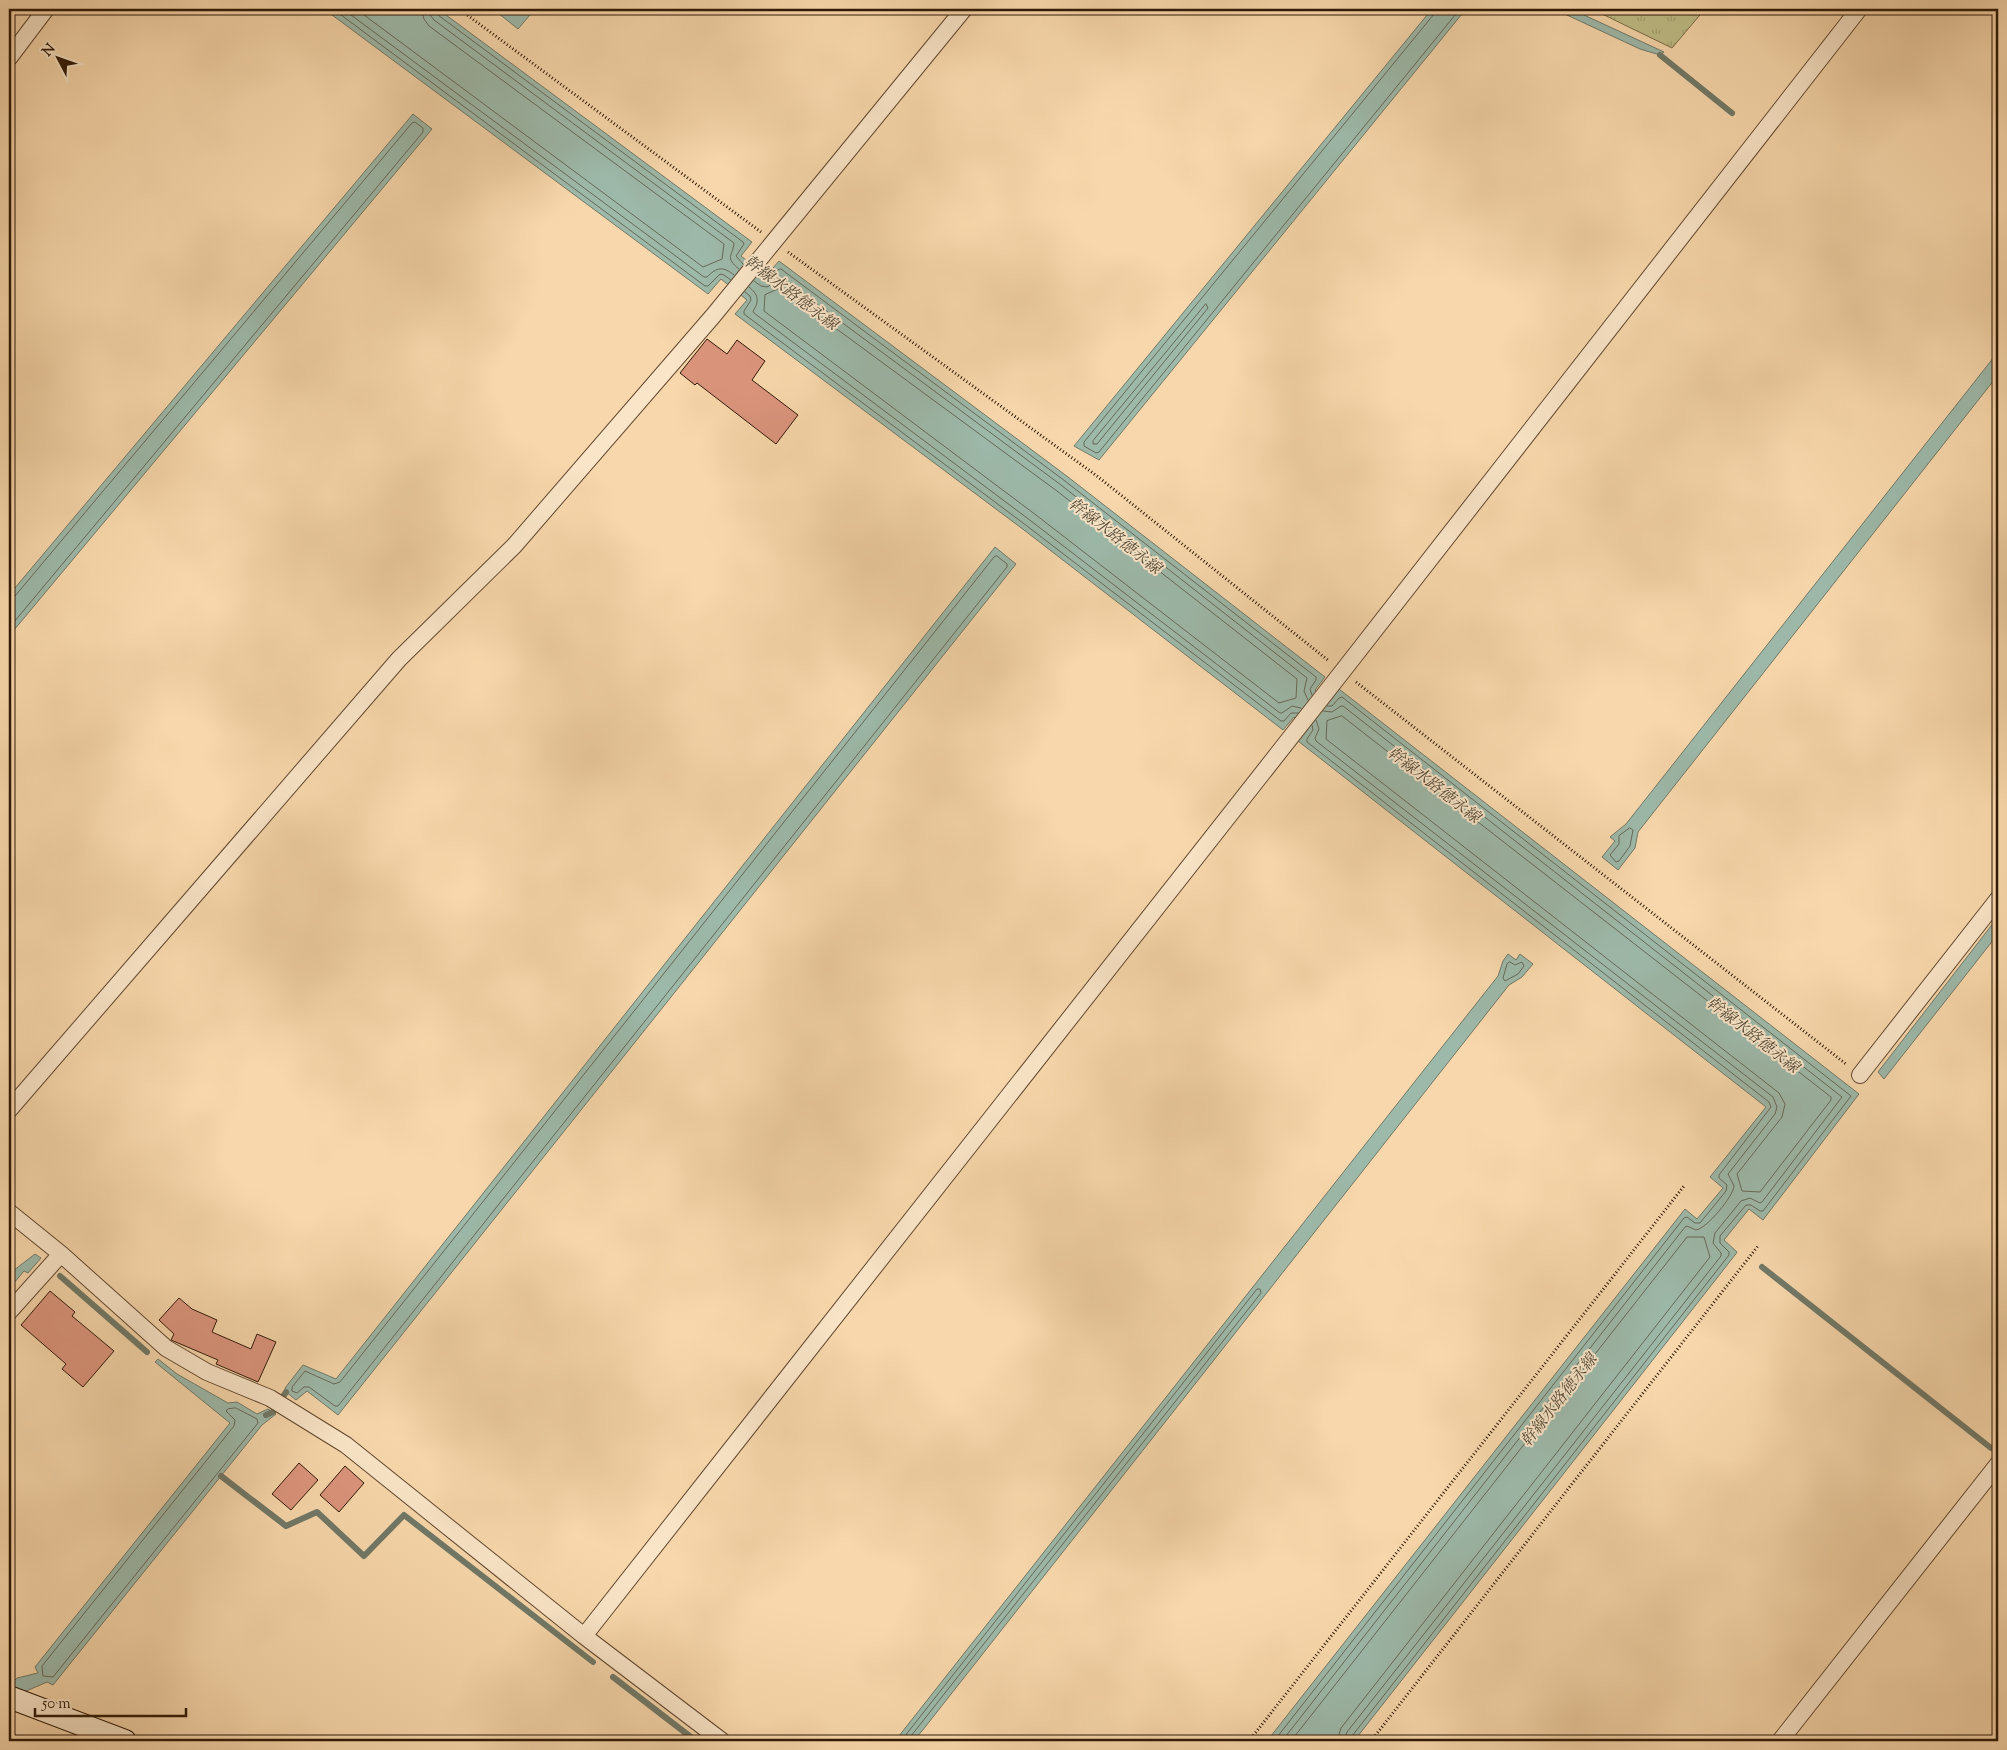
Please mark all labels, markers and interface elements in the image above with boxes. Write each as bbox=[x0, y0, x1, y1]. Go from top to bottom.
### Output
north arrow bbox=[32, 32, 82, 82]
text: N bbox=[38, 40, 61, 62]
water label: 幹線水路徳永線 bbox=[738, 251, 843, 338]
water label: 幹線水路徳永線 bbox=[1063, 493, 1167, 582]
water label: 幹線水路徳永線 bbox=[1382, 742, 1486, 831]
water label: 幹線水路徳永線 bbox=[1701, 992, 1805, 1081]
water label: 幹線水路徳永線 bbox=[1516, 1348, 1605, 1452]
scale bar bbox=[35, 1685, 186, 1717]
text: 50 m bbox=[41, 1694, 71, 1715]

